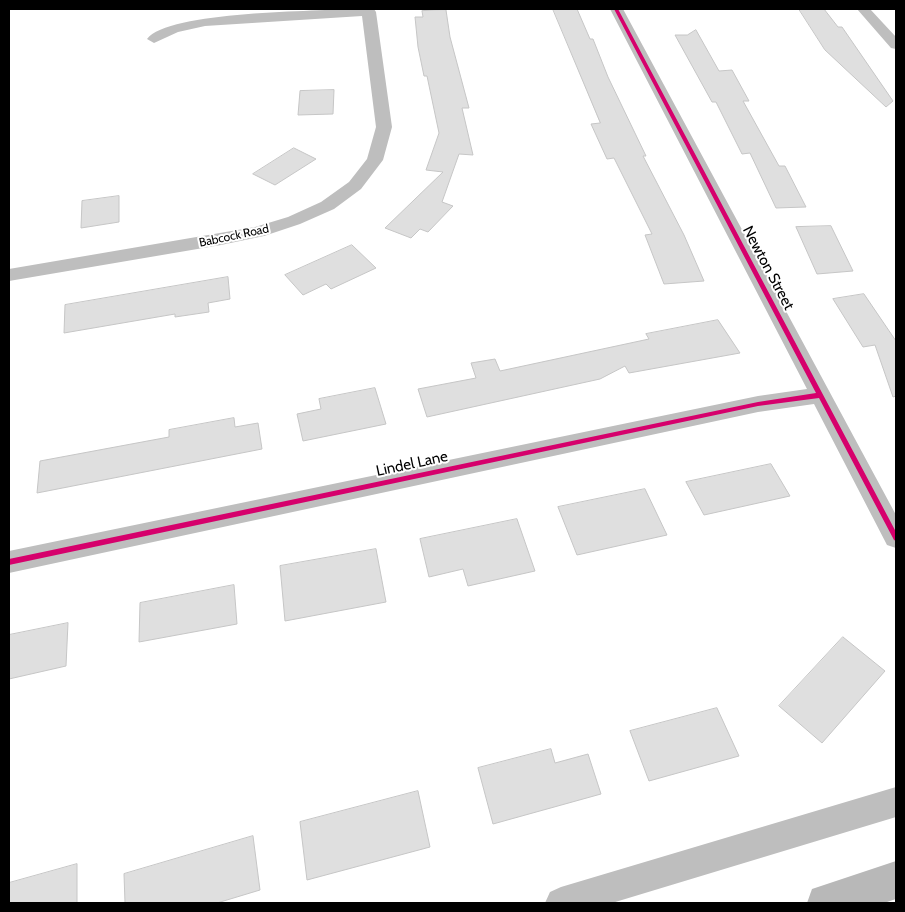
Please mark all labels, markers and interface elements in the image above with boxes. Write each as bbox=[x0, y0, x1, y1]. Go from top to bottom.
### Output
street label: Babcock Road bbox=[198, 222, 270, 250]
street label: Newton Street bbox=[738, 223, 798, 313]
street label: Lindel Lane bbox=[375, 448, 449, 480]

